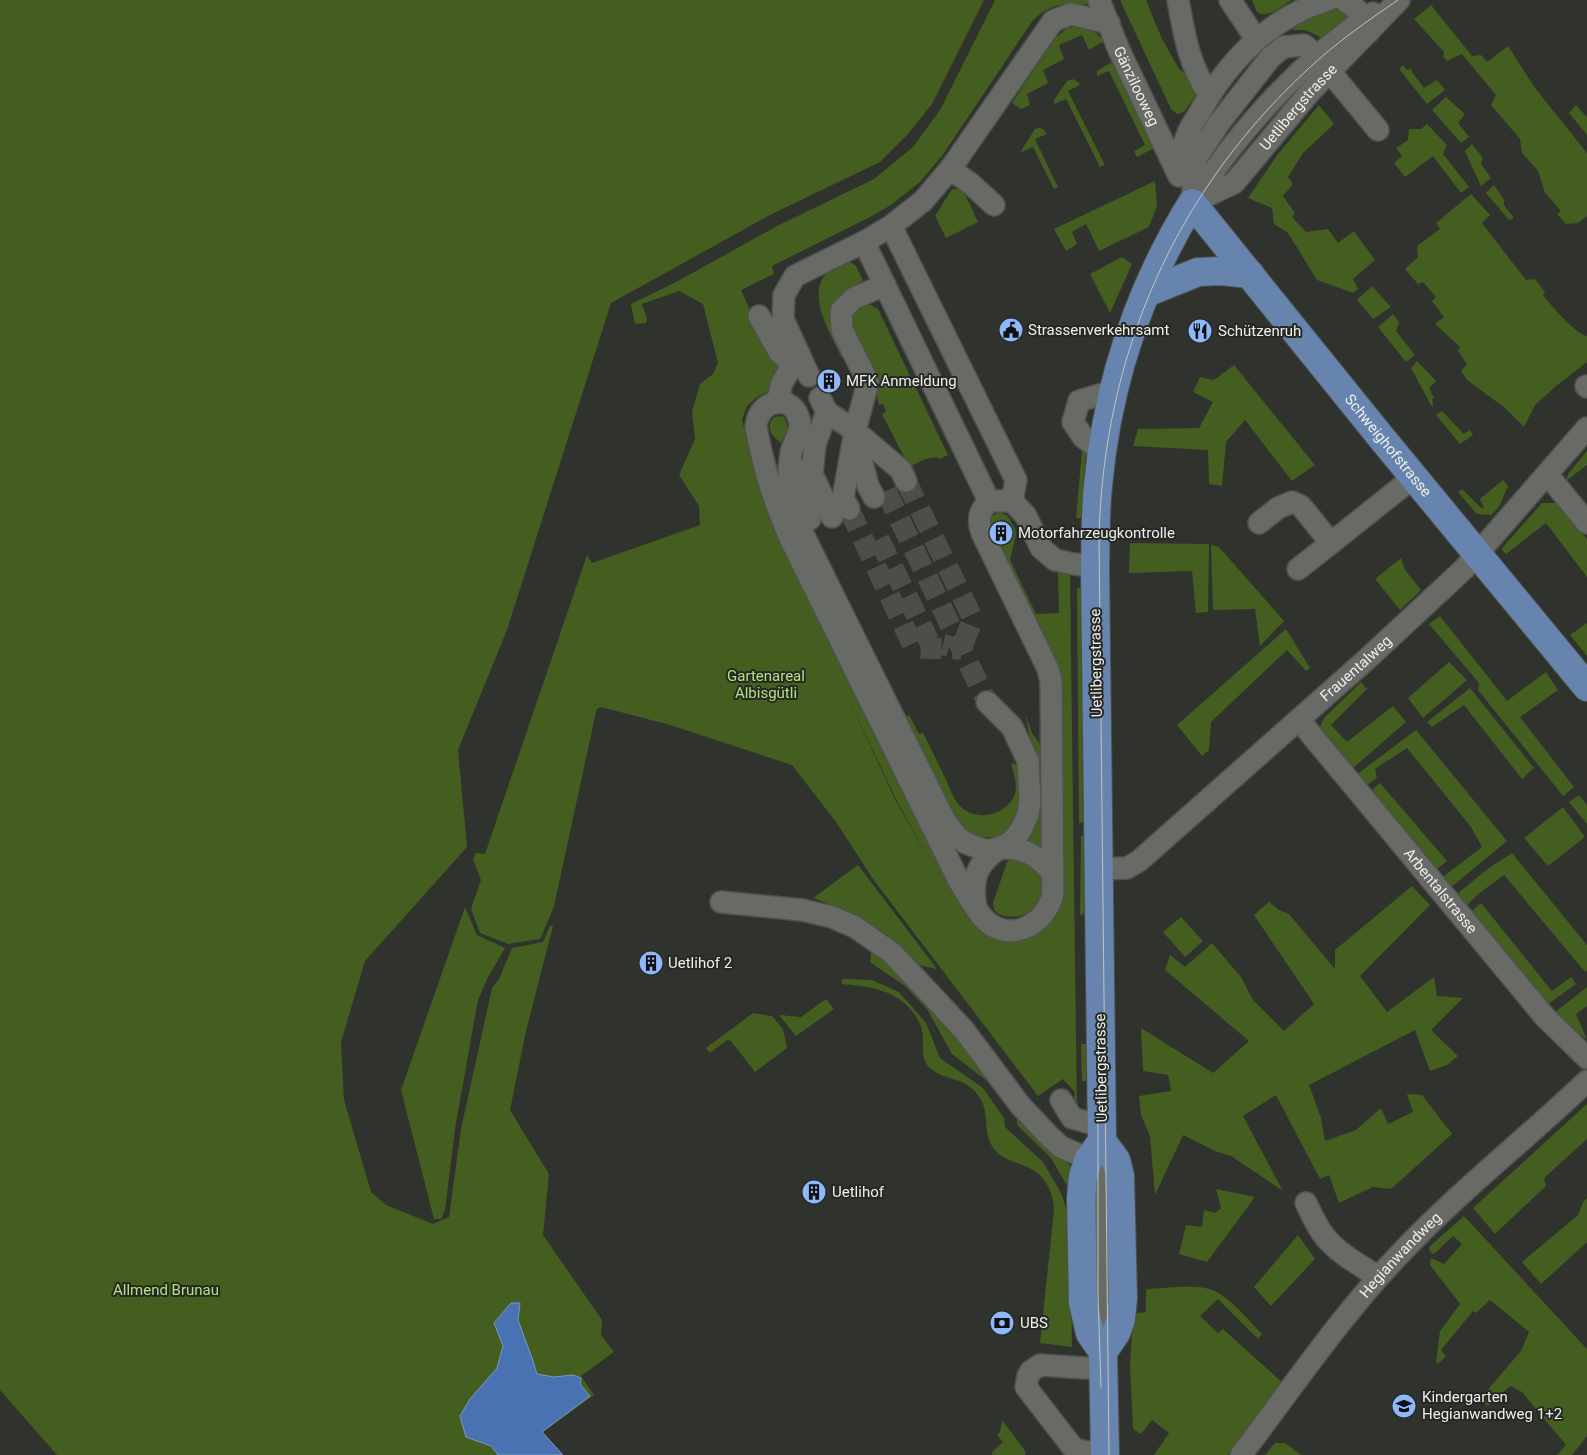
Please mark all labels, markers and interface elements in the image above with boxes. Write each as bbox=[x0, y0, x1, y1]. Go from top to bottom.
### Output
street label: Gänzilooweg bbox=[1110, 43, 1163, 129]
street label: Uetlibergstrasse bbox=[1256, 60, 1341, 154]
public building icon: Strassenverkehrsamt bbox=[998, 317, 1024, 343]
restaurant icon: Schützenruh bbox=[1187, 318, 1213, 344]
place label: Strassenverkehrsamt bbox=[1028, 321, 1170, 339]
place label: Schützenruh bbox=[1218, 322, 1301, 340]
building icon: MFK Anmeldung bbox=[816, 368, 842, 394]
place label: MFK Anmeldung bbox=[846, 372, 957, 390]
street label: Schweighofstrasse bbox=[1341, 390, 1435, 501]
building icon: Motorfahrzeugkontrolle bbox=[988, 520, 1014, 546]
place label: Motorfahrzeugkontrolle bbox=[1018, 524, 1175, 542]
street label: Uetlibergstrasse bbox=[1086, 608, 1106, 717]
street label: Frauentalweg bbox=[1317, 632, 1396, 705]
park label: Gartenareal Albisgütli bbox=[727, 667, 805, 702]
street label: Arbentalstrasse bbox=[1400, 845, 1481, 937]
building icon: Uetlihof 2 bbox=[638, 950, 664, 976]
place label: Uetlihof 2 bbox=[668, 954, 732, 972]
street label: Uetlibergstrasse bbox=[1091, 1013, 1111, 1122]
building icon: Uetlihof bbox=[801, 1179, 827, 1205]
place label: Uetlihof bbox=[832, 1183, 885, 1201]
street label: Hegianwandweg bbox=[1356, 1208, 1445, 1302]
park label: Allmend Brunau bbox=[113, 1281, 219, 1299]
bank icon: UBS bbox=[989, 1310, 1015, 1336]
place label: UBS bbox=[1020, 1314, 1048, 1332]
place label: Kindergarten Hegianwandweg 1+2 bbox=[1422, 1388, 1562, 1423]
school or university icon: Kindergarten Hegianwandweg 1+2 bbox=[1391, 1393, 1417, 1419]

